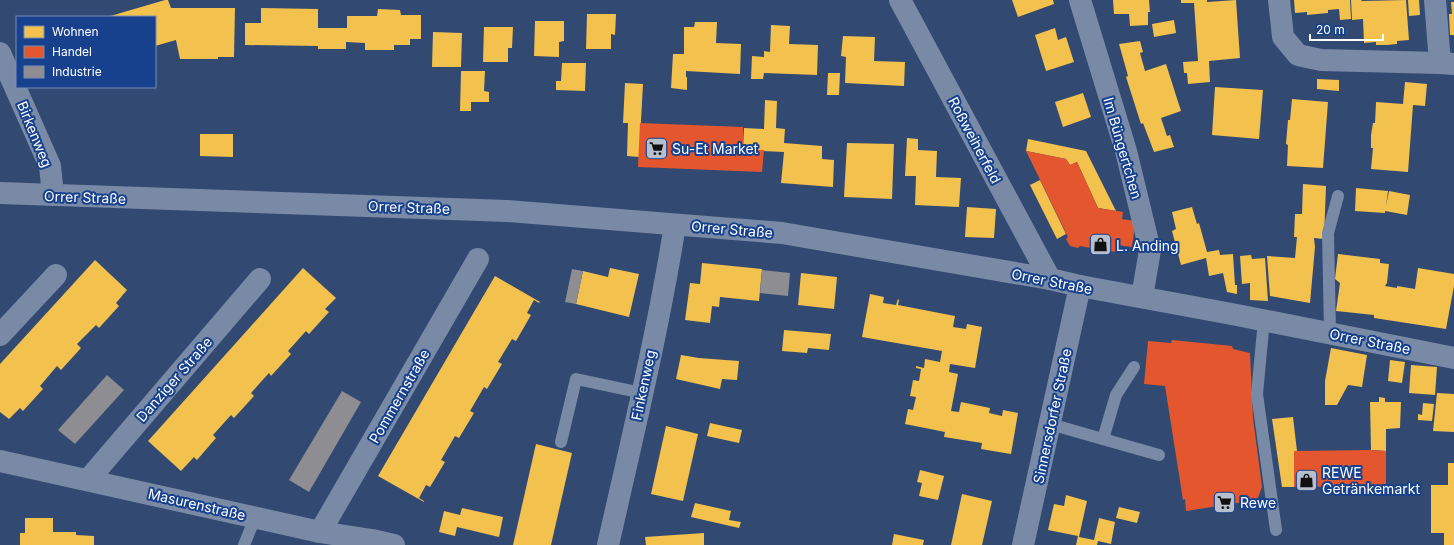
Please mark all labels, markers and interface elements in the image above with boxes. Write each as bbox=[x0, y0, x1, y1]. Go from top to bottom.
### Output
legend bbox=[16, 16, 156, 88]
scale bar bbox=[1310, 16, 1383, 42]
text: 20 m bbox=[1316, 22, 1345, 37]
text: Wohnen bbox=[52, 24, 99, 39]
text: Handel bbox=[52, 44, 92, 59]
text: Industrie bbox=[52, 64, 102, 79]
street label: Roßweiherfeld bbox=[945, 94, 1005, 186]
street label: Im Büngertchen bbox=[1100, 95, 1146, 201]
street label: Birkenweg bbox=[14, 98, 56, 170]
supermarket icon: Su-Et Market bbox=[644, 135, 670, 161]
place label: Su-Et Market bbox=[672, 140, 759, 157]
street label: Orrer Straße bbox=[44, 187, 126, 207]
street label: Orrer Straße bbox=[368, 197, 450, 217]
street label: Orrer Straße bbox=[690, 217, 774, 241]
shop icon: L. Anding bbox=[1088, 232, 1114, 258]
place label: L. Anding bbox=[1116, 237, 1179, 254]
street label: Orrer Straße bbox=[1010, 265, 1094, 297]
street label: Orrer Straße bbox=[1328, 325, 1412, 357]
street label: Danziger Straße bbox=[133, 333, 215, 425]
street label: Pommernstraße bbox=[365, 346, 433, 446]
street label: Sinnersdorfer Straße bbox=[1029, 347, 1075, 485]
street label: Finkenweg bbox=[627, 348, 659, 422]
place label: REWE Getränkemarkt bbox=[1322, 464, 1420, 497]
shop icon: REWE Getränkemarkt bbox=[1294, 467, 1320, 493]
street label: Masurenstraße bbox=[147, 485, 247, 523]
supermarket icon: Rewe bbox=[1211, 489, 1237, 515]
place label: Rewe bbox=[1240, 494, 1276, 511]

